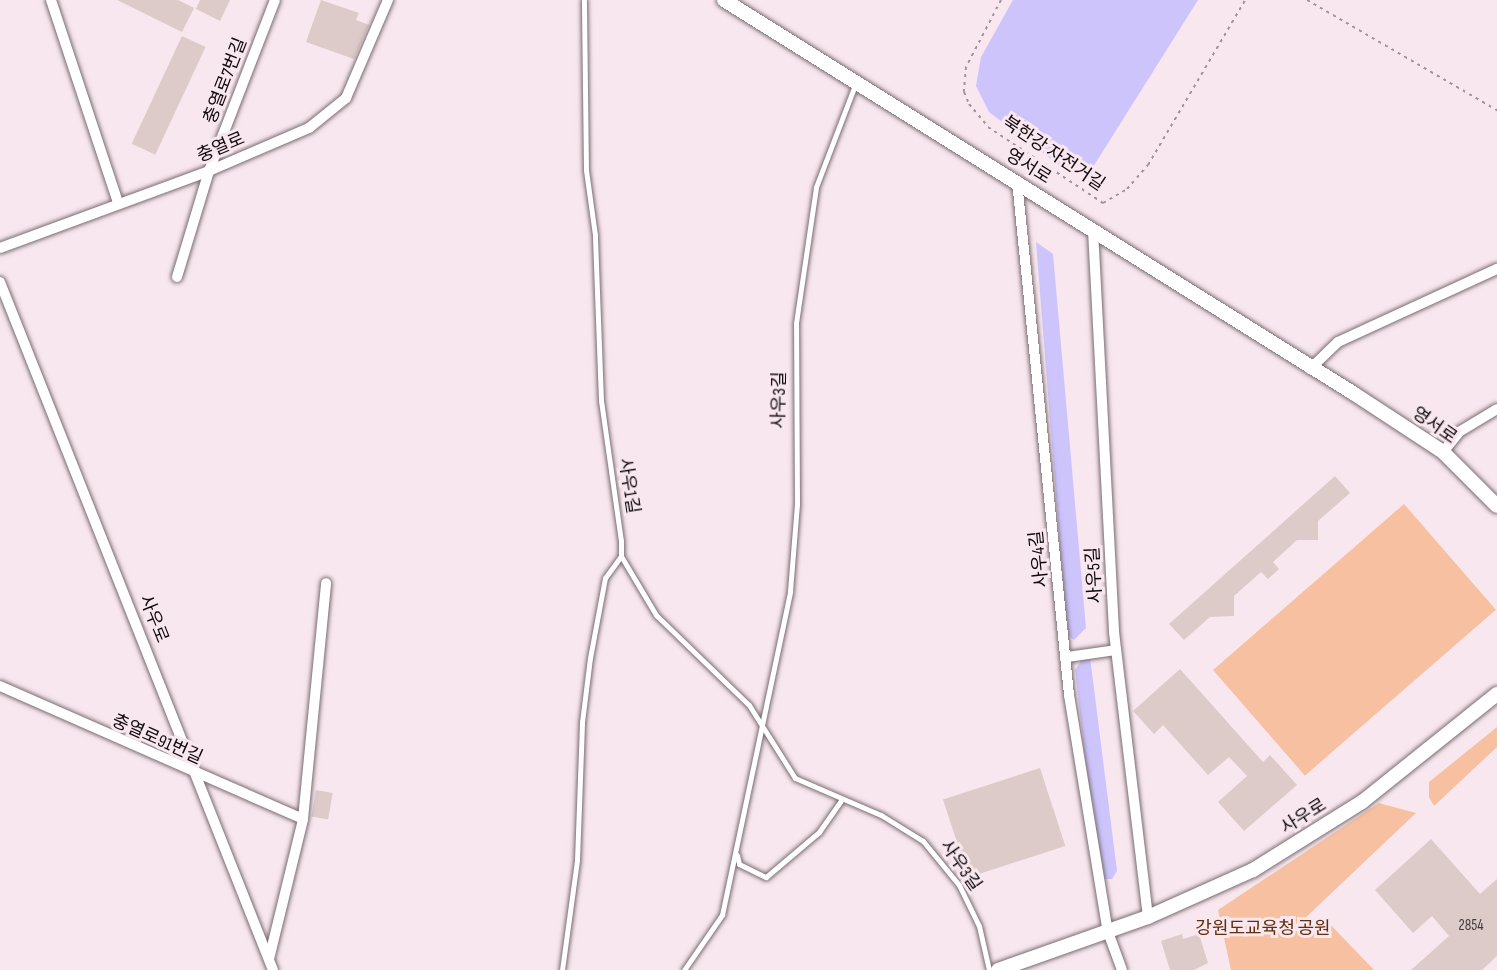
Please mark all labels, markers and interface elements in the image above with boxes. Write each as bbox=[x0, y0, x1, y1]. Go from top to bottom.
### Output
street label: 충열로7번길 bbox=[200, 35, 252, 127]
street label: 북한강 자전거길 bbox=[998, 112, 1108, 196]
street label: 충열로 bbox=[194, 128, 248, 168]
street label: 영서로 bbox=[1001, 145, 1055, 189]
street label: 사우3길 bbox=[769, 371, 791, 429]
street label: 영서로 bbox=[1407, 403, 1461, 449]
street label: 사우1길 bbox=[613, 457, 643, 515]
street label: 사우4길 bbox=[1026, 529, 1054, 589]
street label: 사우5길 bbox=[1083, 546, 1107, 604]
street label: 사우로 bbox=[134, 592, 172, 646]
street label: 충열로91번길 bbox=[108, 710, 206, 770]
street label: 사우로 bbox=[1277, 795, 1331, 839]
street label: 사우3길 bbox=[935, 836, 985, 896]
house number: 2854 bbox=[1458, 917, 1484, 935]
park label: 강원도교육청 공원 bbox=[1195, 918, 1331, 940]

